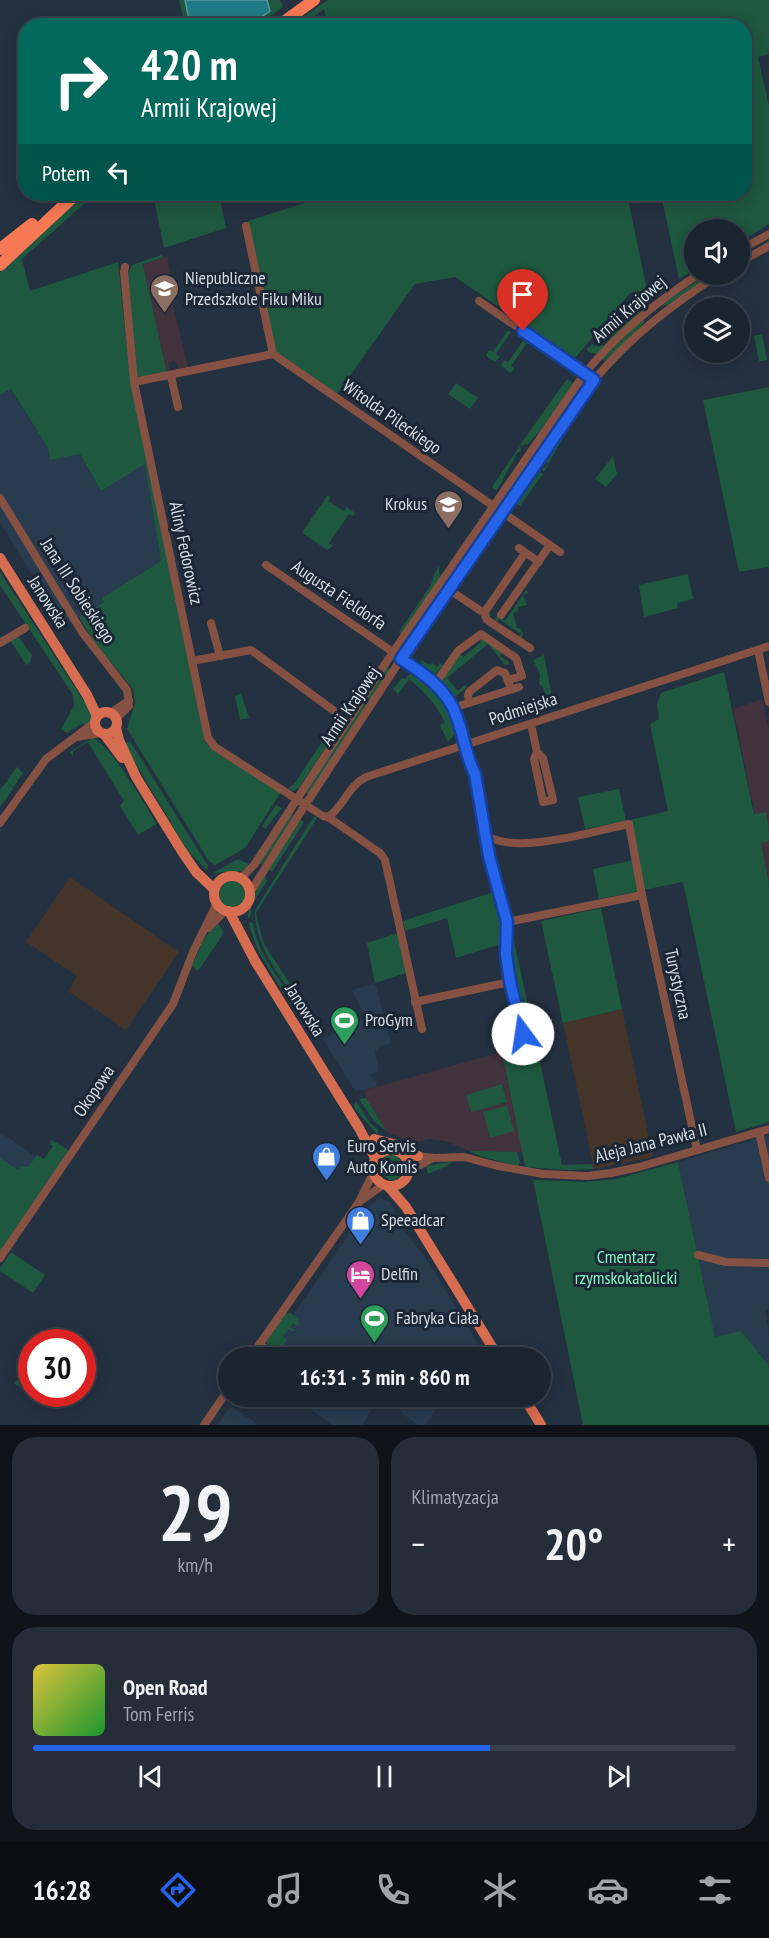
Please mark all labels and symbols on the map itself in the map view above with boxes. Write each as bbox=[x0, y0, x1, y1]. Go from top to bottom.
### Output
place label: Niepubliczne Przedszkole Fiku Miku bbox=[185, 266, 322, 310]
pin bbox=[497, 269, 548, 331]
street label: Armii Krajowej bbox=[587, 270, 670, 347]
school or university icon: Niepubliczne Przedszkole Fiku Miku bbox=[148, 272, 180, 314]
street label: Witolda Pileckiego bbox=[338, 374, 446, 459]
school or university icon: Krokus bbox=[432, 488, 464, 530]
place label: Krokus bbox=[385, 492, 427, 515]
street label: Aliny Fedorowicz bbox=[164, 499, 209, 607]
street label: Jana III Sobieskiego bbox=[35, 533, 121, 648]
street label: Augusta Fieldorfa bbox=[288, 555, 391, 635]
street label: Janowska bbox=[22, 570, 74, 632]
street label: Armii Krajowej bbox=[315, 662, 384, 750]
street label: Podmiejska bbox=[486, 687, 560, 730]
street label: Turystyczna bbox=[660, 947, 697, 1021]
street label: Janowska bbox=[280, 978, 331, 1040]
position arrow bbox=[491, 1002, 555, 1066]
sports icon: ProGym bbox=[328, 1004, 360, 1046]
place label: ProGym bbox=[365, 1008, 413, 1031]
street label: Okopowa bbox=[68, 1060, 119, 1121]
street label: Aleja Jana Pawła II bbox=[593, 1117, 709, 1168]
place label: Euro Servis Auto Komis bbox=[347, 1134, 417, 1178]
shop icon: Euro Servis Auto Komis bbox=[310, 1140, 342, 1182]
shop icon: Speeadcar bbox=[344, 1204, 376, 1246]
place label: Speeadcar bbox=[381, 1208, 445, 1231]
park label: Cmentarz rzymskokatolicki bbox=[575, 1245, 677, 1289]
hotel icon: Delfin bbox=[344, 1258, 376, 1300]
place label: Delfin bbox=[381, 1262, 418, 1285]
sports icon: Fabryka Ciała bbox=[359, 1302, 391, 1344]
place label: Fabryka Ciała bbox=[396, 1306, 479, 1329]
speed limit sign: 30 bbox=[18, 1329, 96, 1407]

